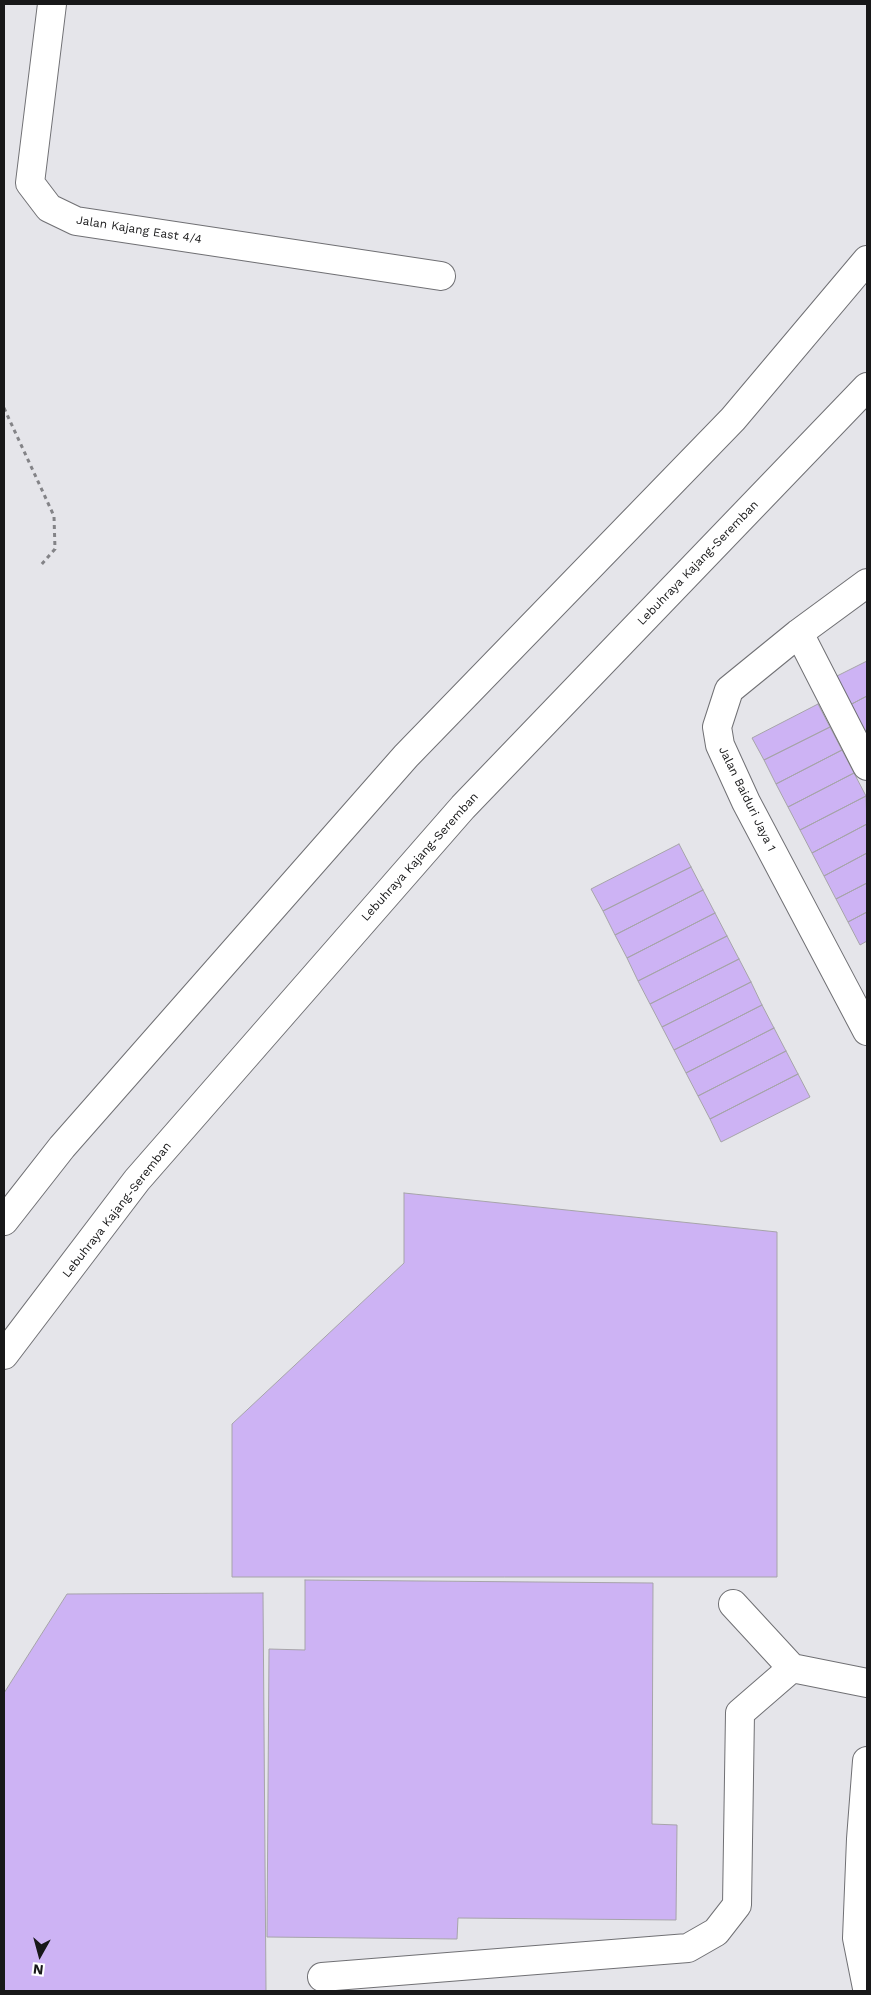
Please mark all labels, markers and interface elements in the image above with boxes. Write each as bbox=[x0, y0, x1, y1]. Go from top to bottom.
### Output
street label: Jalan Kajang East 4/4 bbox=[75, 213, 203, 247]
street label: Lebuhraya Kajang-Seremban bbox=[634, 498, 762, 628]
street label: Jalan Baiduri Jaya 1 bbox=[715, 744, 779, 854]
street label: Lebuhraya Kajang-Seremban bbox=[358, 790, 482, 924]
street label: Lebuhraya Kajang-Seremban bbox=[60, 1139, 174, 1281]
north arrow bbox=[15, 1930, 65, 1980]
text: N bbox=[32, 1961, 44, 1978]

